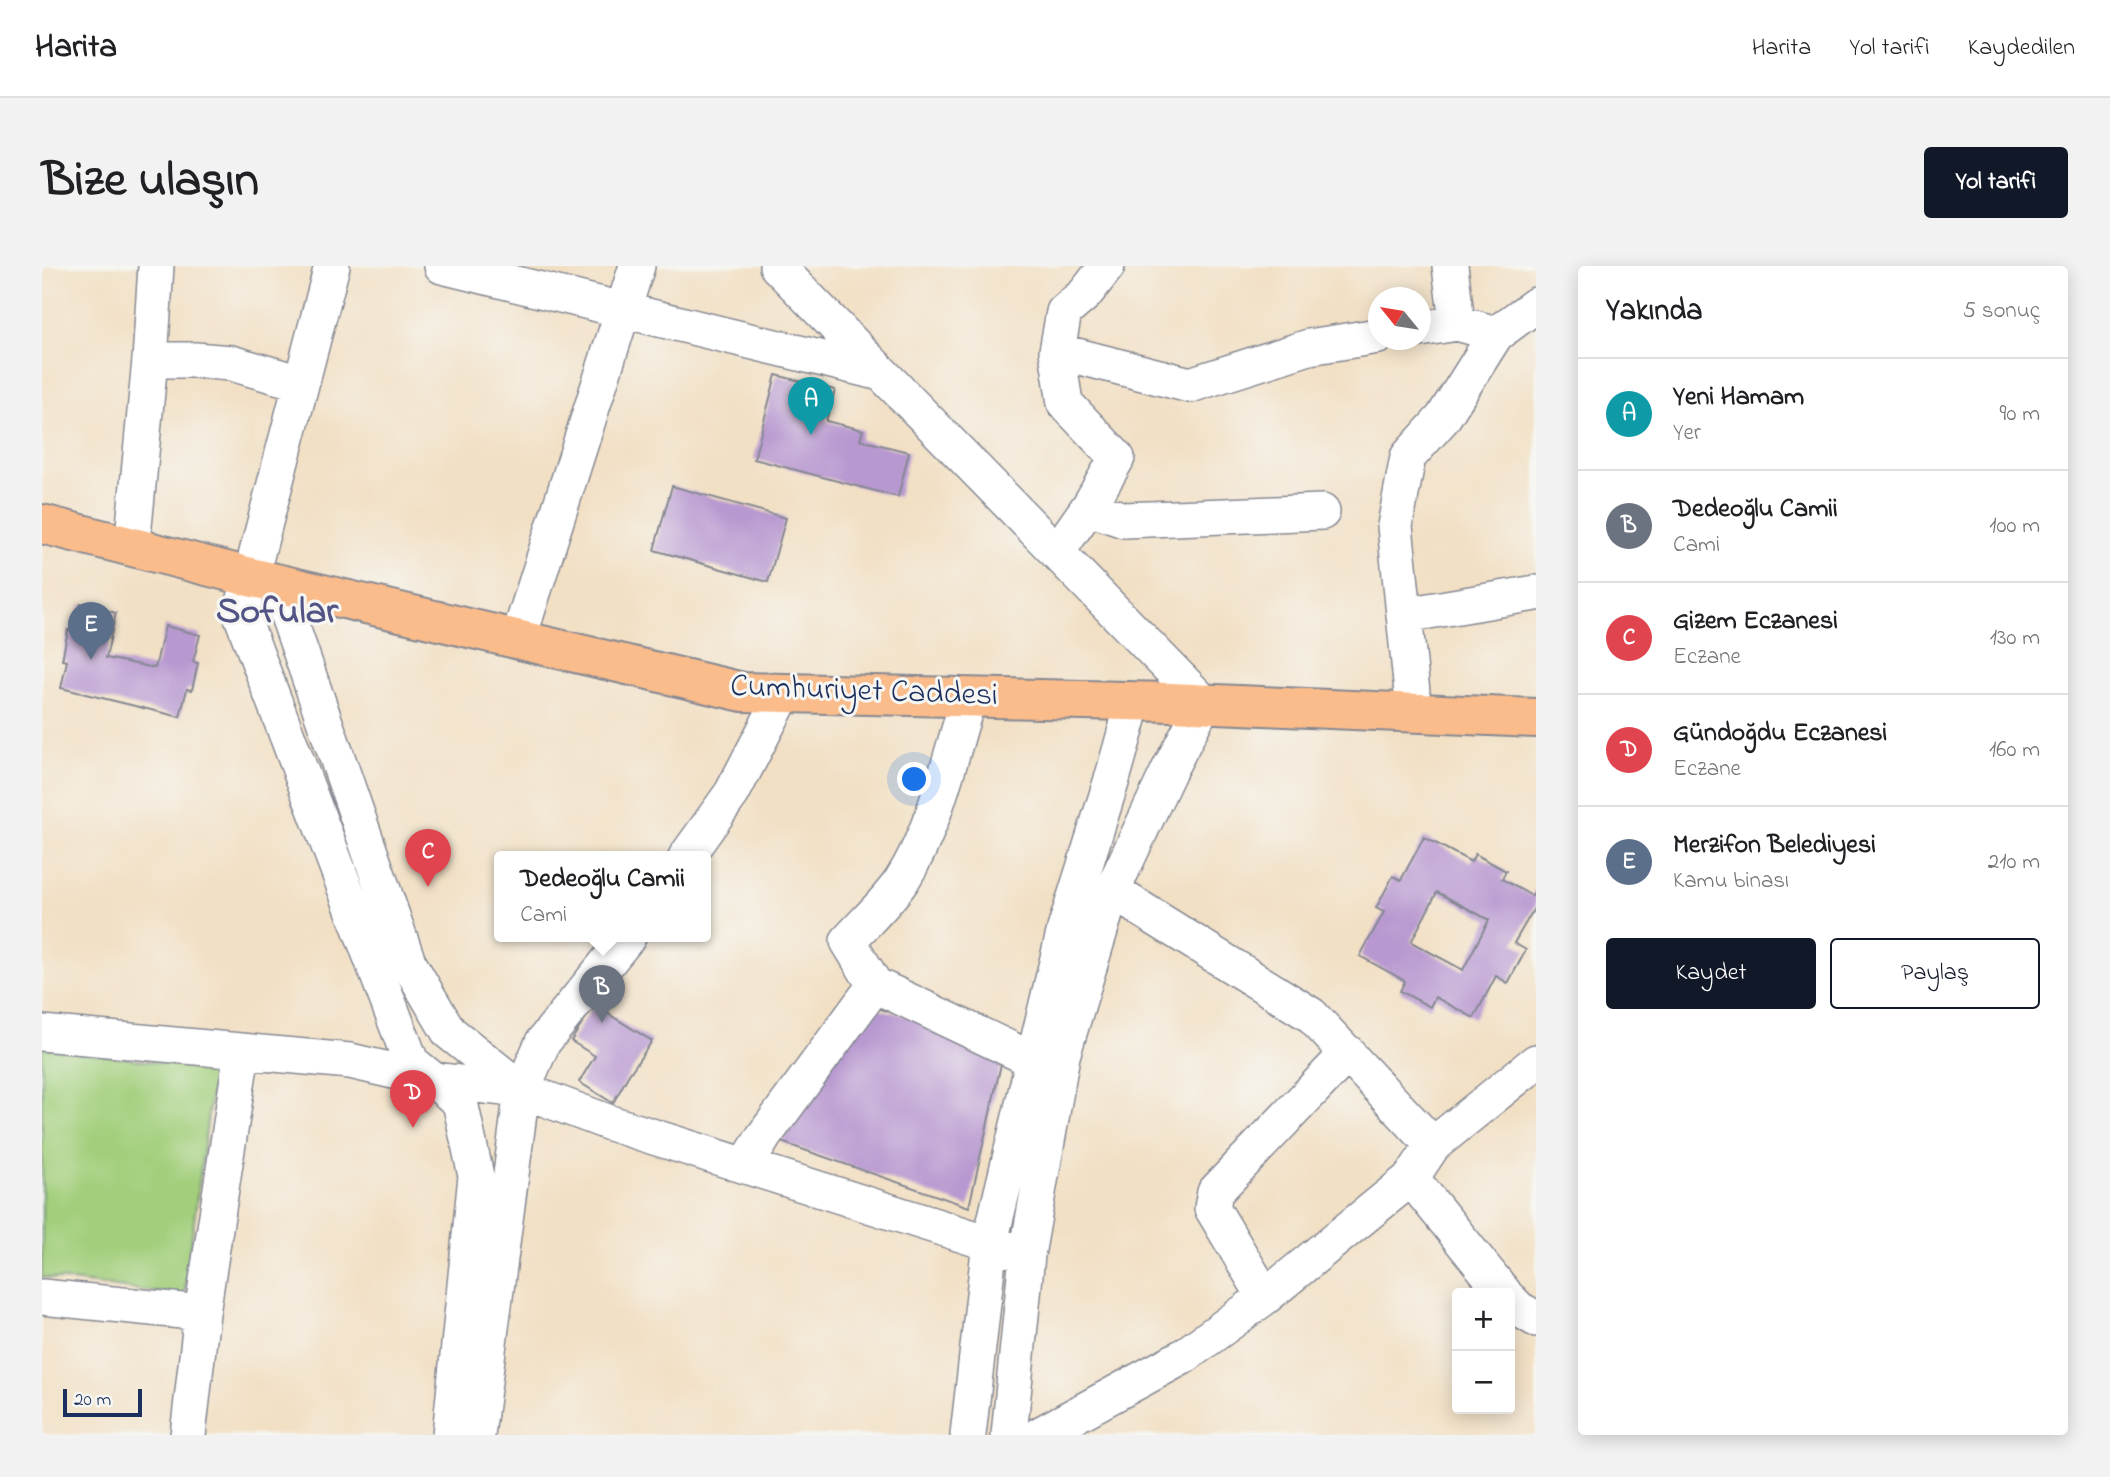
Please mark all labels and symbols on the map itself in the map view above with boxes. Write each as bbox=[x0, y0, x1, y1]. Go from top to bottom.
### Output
north arrow bbox=[1368, 287, 1431, 350]
pin: A bbox=[788, 377, 834, 435]
district label: Sofular bbox=[216, 585, 339, 641]
pin: E bbox=[68, 602, 114, 660]
street label: Cumhuriyet Caddesi bbox=[729, 664, 999, 720]
your location bbox=[897, 762, 931, 796]
pin: C bbox=[405, 829, 451, 887]
pin: B bbox=[579, 965, 625, 1023]
pin: D bbox=[390, 1070, 436, 1128]
scale bar bbox=[63, 1386, 142, 1418]

